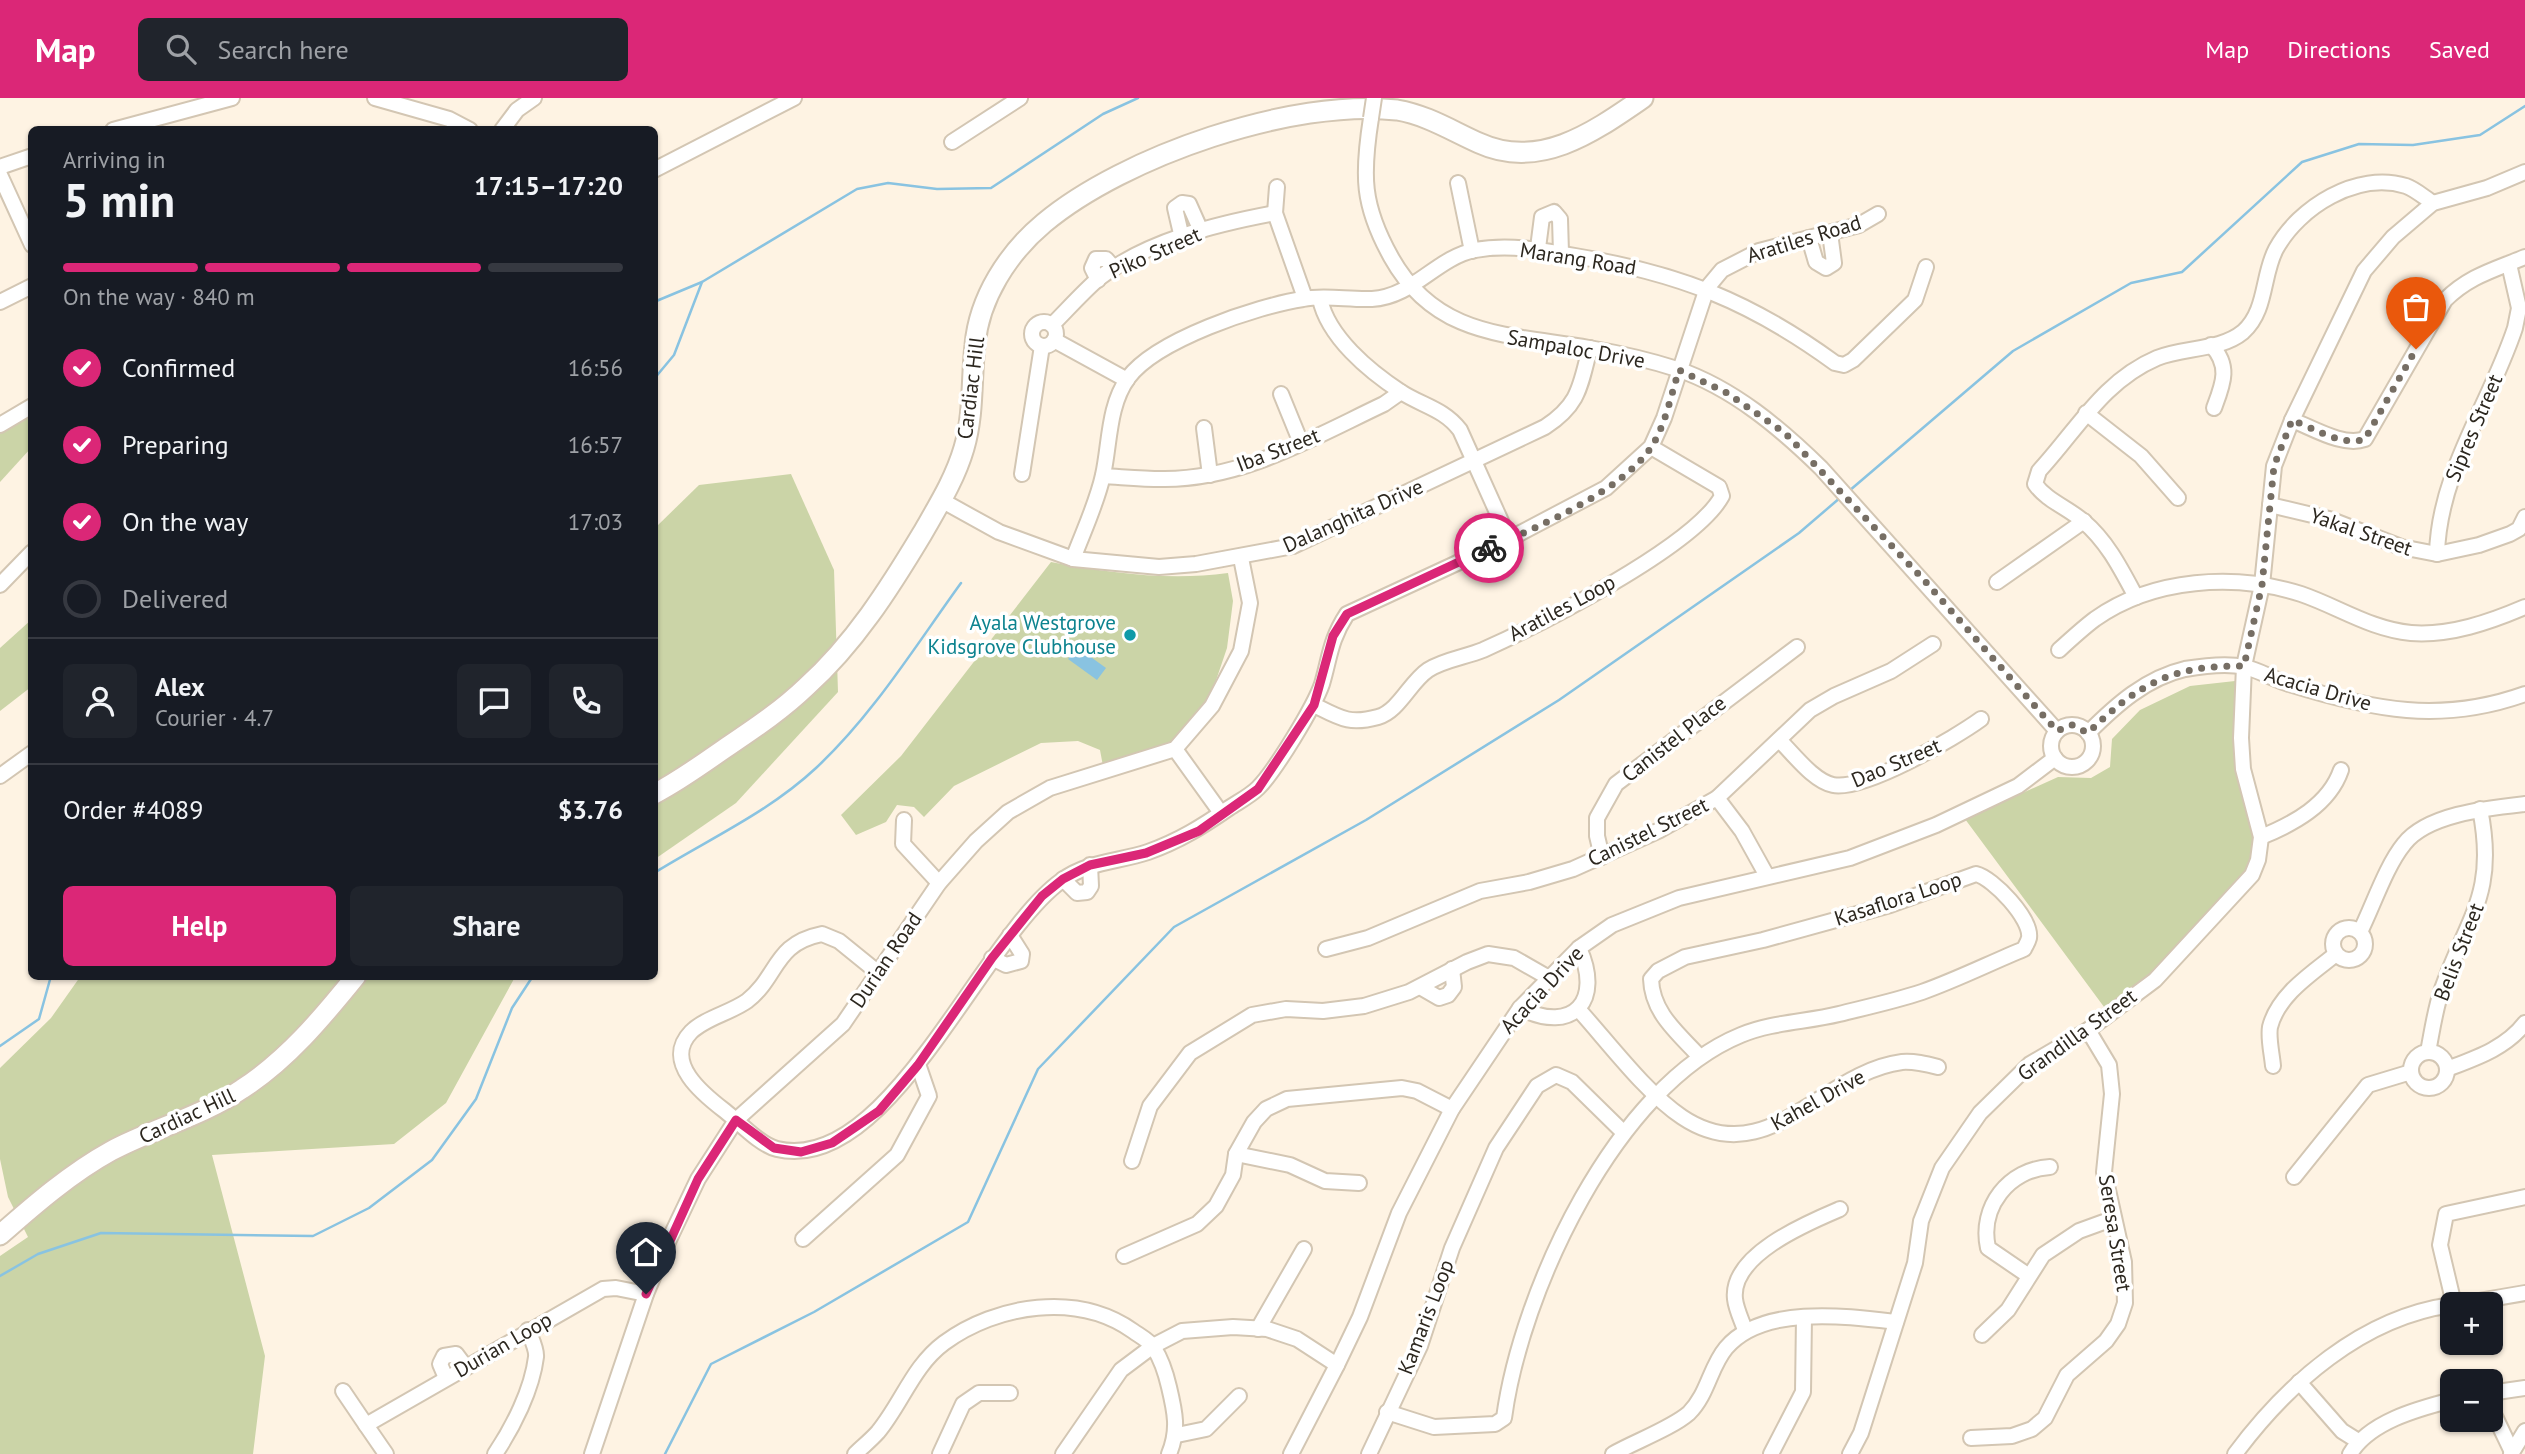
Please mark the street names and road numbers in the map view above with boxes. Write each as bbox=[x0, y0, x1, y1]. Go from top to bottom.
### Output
street label: Aratiles Road bbox=[1743, 208, 1864, 269]
street label: Piko Street bbox=[1105, 220, 1205, 285]
street label: Marang Road bbox=[1518, 236, 1638, 281]
street label: Sampaloc Drive bbox=[1505, 323, 1647, 374]
street label: Cardiac Hill bbox=[951, 335, 990, 441]
street label: Sipres Street bbox=[2439, 370, 2508, 486]
street label: Iba Street bbox=[1232, 421, 1323, 478]
street label: Dalanghita Drive bbox=[1278, 473, 1427, 559]
street label: Yakal Street bbox=[2306, 501, 2416, 562]
street label: Aratiles Loop bbox=[1504, 568, 1620, 647]
street label: Acacia Drive bbox=[2262, 660, 2375, 717]
street label: Canistel Place bbox=[1616, 689, 1731, 788]
street label: Dao Street bbox=[1847, 732, 1945, 793]
street label: Canistel Street bbox=[1583, 791, 1713, 872]
street label: Kasaflora Loop bbox=[1831, 865, 1965, 932]
street label: Belis Street bbox=[2428, 899, 2490, 1005]
street label: Durian Road bbox=[844, 907, 927, 1013]
street label: Acacia Drive bbox=[1494, 940, 1589, 1039]
street label: Grandilla Street bbox=[2012, 982, 2142, 1087]
street label: Kahel Drive bbox=[1766, 1063, 1870, 1136]
street label: Cardiac Hill bbox=[134, 1082, 239, 1150]
street label: Seresa Street bbox=[2093, 1172, 2138, 1293]
street label: Kamaris Loop bbox=[1391, 1256, 1460, 1378]
street label: Durian Loop bbox=[449, 1306, 557, 1383]

